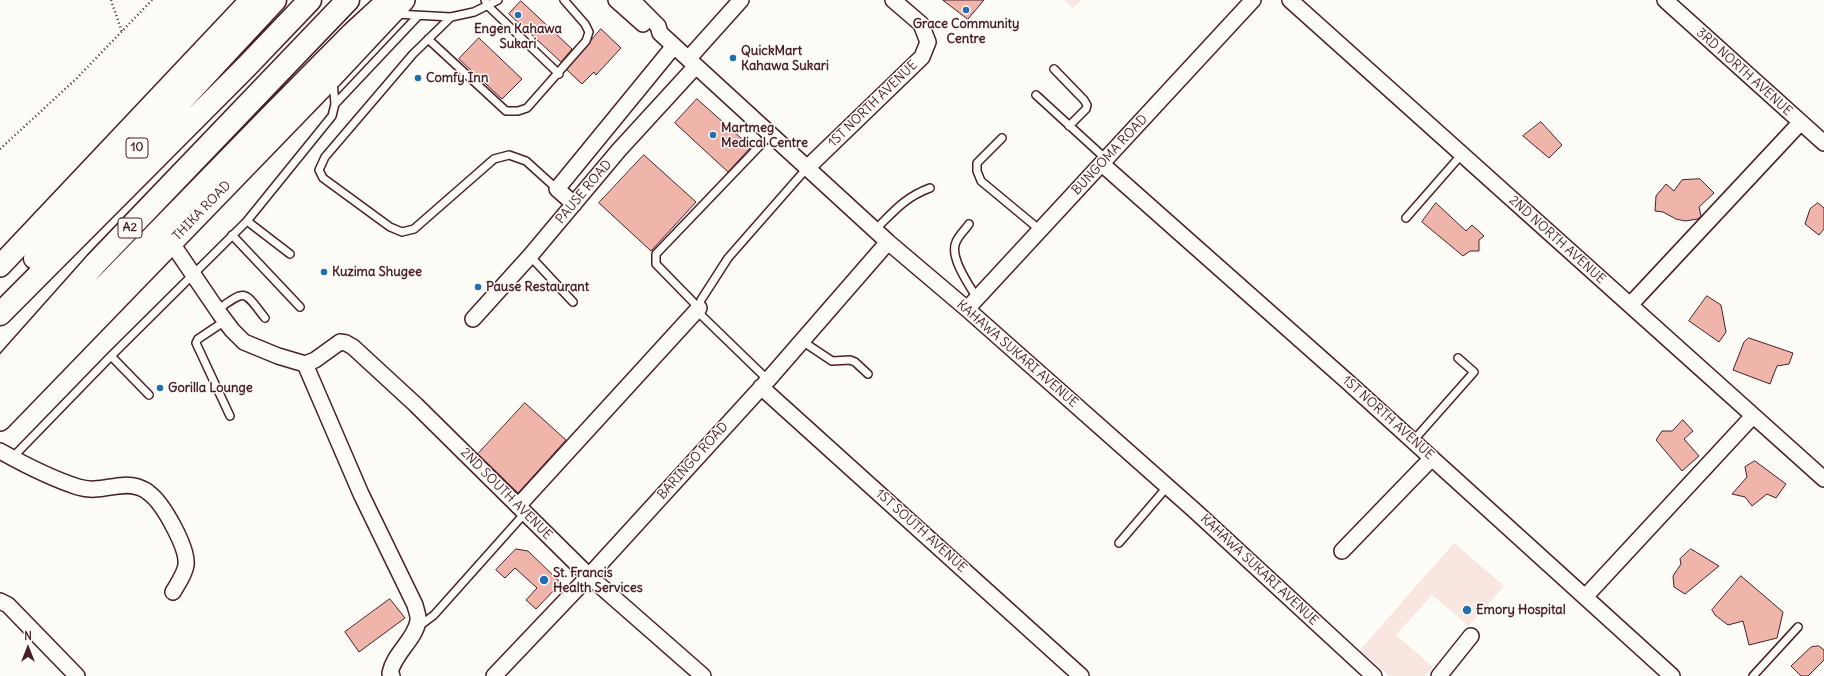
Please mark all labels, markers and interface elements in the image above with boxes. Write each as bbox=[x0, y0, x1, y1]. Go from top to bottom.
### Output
marker: Grace Community Centre bbox=[961, 5, 971, 15]
marker: Engen Kahawa Sukari bbox=[513, 10, 523, 20]
place label: Grace Community Centre bbox=[913, 16, 1019, 47]
place label: Engen Kahawa Sukari bbox=[474, 21, 562, 52]
street label: 3RD NORTH AVENUE bbox=[1693, 25, 1795, 119]
place label: QuickMart Kahawa Sukari bbox=[741, 43, 829, 74]
marker: QuickMart Kahawa Sukari bbox=[728, 53, 738, 63]
street label: 1ST NORTH AVENUE bbox=[825, 57, 921, 151]
place label: Comfy Inn bbox=[426, 70, 488, 86]
marker: Comfy Inn bbox=[413, 73, 423, 83]
street label: BUNGOMA ROAD bbox=[1069, 112, 1151, 198]
place label: Martmeg Medical Centre bbox=[721, 120, 808, 151]
marker: Martmeg Medical Centre bbox=[708, 130, 718, 140]
road number: 10 bbox=[126, 138, 148, 158]
street label: PAUSE ROAD bbox=[553, 157, 615, 227]
street label: THIKA ROAD bbox=[170, 178, 234, 244]
street label: 2ND NORTH AVENUE bbox=[1506, 193, 1608, 287]
road number: A2 bbox=[118, 218, 142, 238]
place label: Kuzima Shugee bbox=[332, 264, 422, 280]
marker: Kuzima Shugee bbox=[319, 267, 329, 277]
place label: Pause Restaurant bbox=[486, 279, 589, 295]
marker: Pause Restaurant bbox=[473, 282, 483, 292]
street label: KAHAWA SUKARI AVENUE bbox=[953, 297, 1081, 411]
street label: 1ST NORTH AVENUE bbox=[1339, 373, 1437, 463]
place label: Gorilla Lounge bbox=[168, 380, 253, 396]
marker: Gorilla Lounge bbox=[155, 383, 165, 393]
street label: BARINGO ROAD bbox=[654, 419, 732, 503]
street label: 2ND SOUTH AVENUE bbox=[457, 445, 555, 543]
street label: 1ST SOUTH AVENUE bbox=[872, 486, 970, 576]
street label: KAHAWA SUKARI AVENUE bbox=[1197, 511, 1321, 629]
place label: St. Francis Health Services bbox=[553, 565, 643, 596]
marker: St. Francis Health Services bbox=[538, 574, 550, 586]
place label: Emory Hospital bbox=[1476, 602, 1566, 618]
marker: Emory Hospital bbox=[1461, 604, 1473, 616]
north arrow bbox=[8, 628, 48, 668]
text: N bbox=[24, 629, 32, 643]

